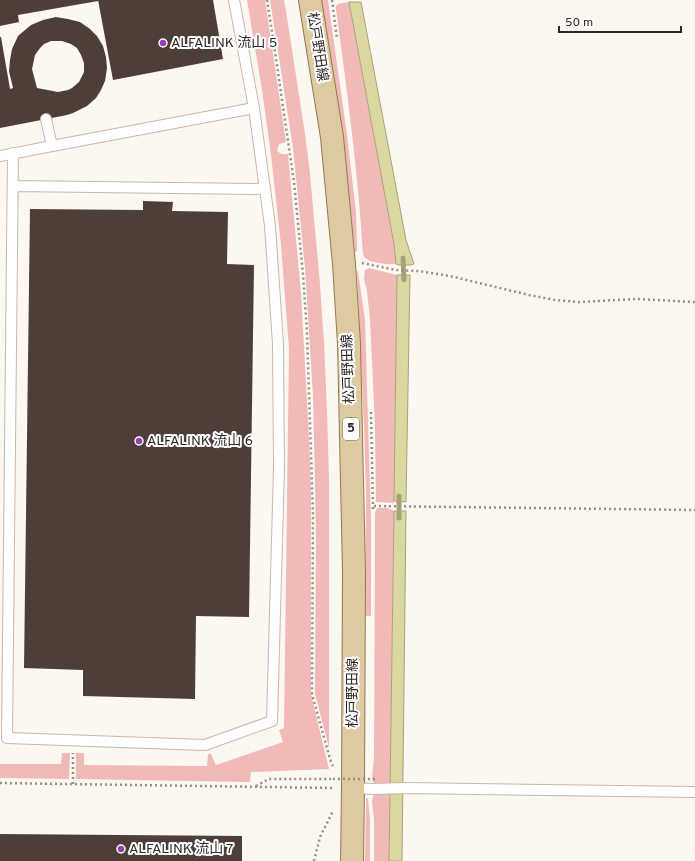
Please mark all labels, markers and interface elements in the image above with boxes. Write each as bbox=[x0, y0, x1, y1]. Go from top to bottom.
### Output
scale bar bbox=[559, 8, 681, 34]
street label: 松戸野田線 bbox=[303, 11, 331, 83]
text: 50 m bbox=[565, 15, 593, 31]
place label: ALFALINK 流山 5 bbox=[171, 35, 277, 52]
marker: ALFALINK 流山 5 bbox=[158, 38, 168, 48]
street label: 松戸野田線 bbox=[339, 334, 359, 404]
road number: 5 bbox=[343, 418, 359, 440]
place label: ALFALINK 流山 6 bbox=[147, 433, 253, 450]
marker: ALFALINK 流山 6 bbox=[134, 436, 144, 446]
street label: 松戸野田線 bbox=[345, 658, 362, 728]
place label: ALFALINK 流山 7 bbox=[129, 841, 233, 858]
marker: ALFALINK 流山 7 bbox=[116, 844, 126, 854]

